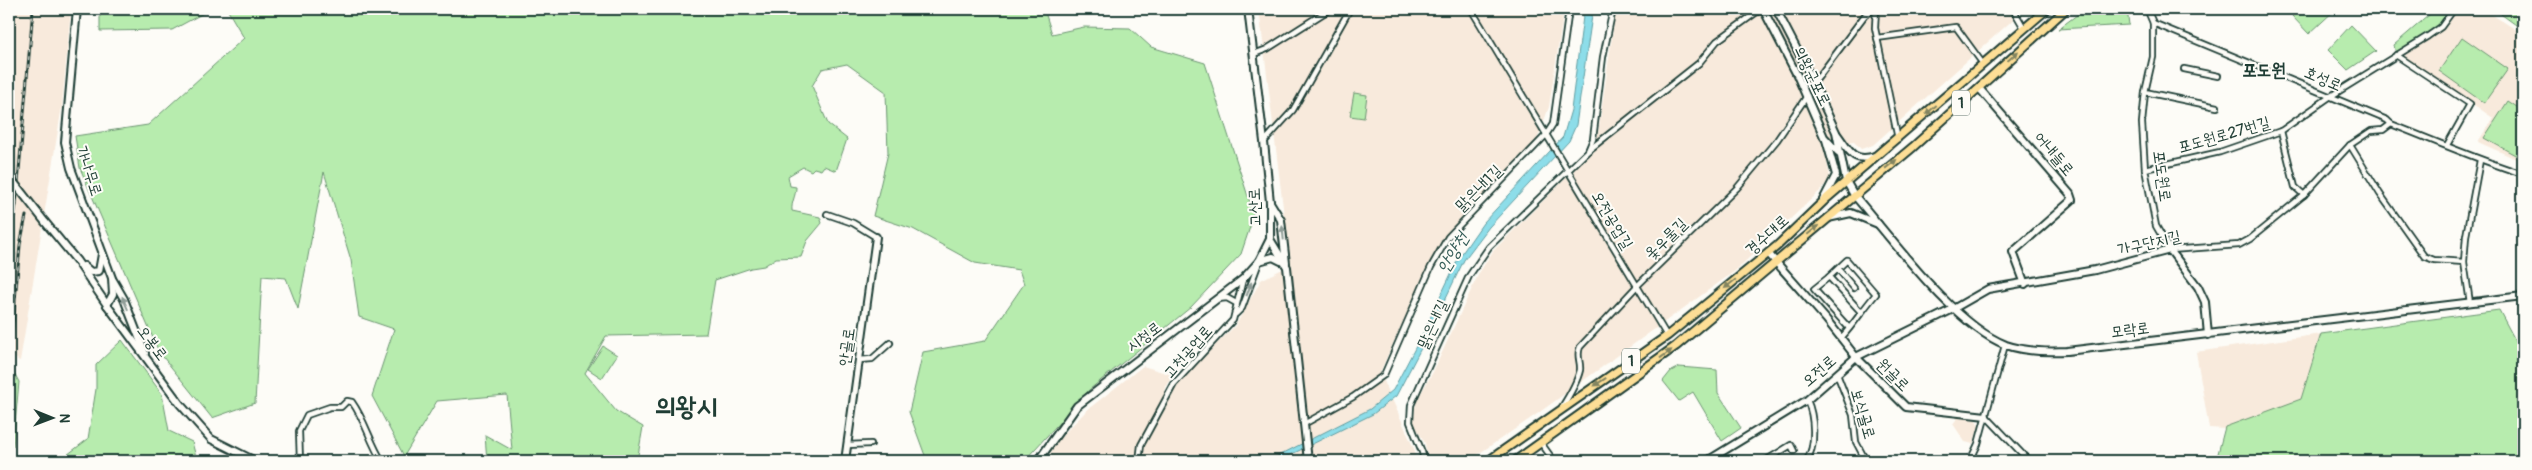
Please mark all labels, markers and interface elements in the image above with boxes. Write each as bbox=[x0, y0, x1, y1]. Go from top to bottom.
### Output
street label: 의왕군포로 bbox=[1789, 43, 1835, 109]
one-way arrow bbox=[2007, 51, 2020, 62]
district label: 포도원 bbox=[2242, 59, 2286, 82]
street label: 호성로 bbox=[2301, 62, 2345, 96]
road number: 1 bbox=[1952, 90, 1970, 116]
one-way arrow bbox=[1924, 104, 1937, 115]
street label: 포도원로27번길 bbox=[2176, 112, 2272, 158]
street label: 어내들로 bbox=[2030, 128, 2078, 180]
street label: 가나무로 bbox=[72, 143, 106, 199]
street label: 포도원로 bbox=[2149, 149, 2175, 203]
one-way arrow bbox=[1884, 159, 1898, 169]
street label: 맑은내1길 bbox=[1452, 160, 1507, 215]
street label: 고산로 bbox=[1244, 187, 1266, 227]
street label: 오전공업길 bbox=[1587, 187, 1637, 253]
street label: 경수대로 bbox=[1741, 210, 1793, 260]
street label: 옻우물길 bbox=[1641, 214, 1691, 264]
one-way arrow bbox=[1279, 225, 1287, 241]
one-way arrow bbox=[1806, 225, 1819, 236]
street label: 가구단지길 bbox=[2115, 226, 2183, 260]
water label: 안양천 bbox=[1432, 227, 1475, 278]
one-way arrow bbox=[1724, 279, 1737, 290]
one-way arrow bbox=[1245, 281, 1253, 296]
one-way arrow bbox=[121, 296, 129, 310]
street label: 맑은내길 bbox=[1413, 296, 1453, 352]
street label: 시청로 bbox=[1123, 317, 1165, 357]
street label: 모락로 bbox=[2110, 318, 2150, 342]
street label: 고천공업로 bbox=[1159, 321, 1217, 383]
street label: 오봉로 bbox=[132, 322, 172, 364]
street label: 안골로 bbox=[834, 326, 860, 368]
road number: 1 bbox=[1622, 348, 1640, 374]
one-way arrow bbox=[1659, 349, 1672, 359]
street label: 오전로 bbox=[1798, 351, 1840, 391]
street label: 원골로 bbox=[1872, 354, 1914, 396]
one-way arrow bbox=[1594, 377, 1607, 387]
street label: 보식골로 bbox=[1846, 386, 1880, 442]
district label: 의왕시 bbox=[655, 391, 717, 423]
north arrow bbox=[28, 392, 78, 442]
text: N bbox=[56, 413, 73, 423]

